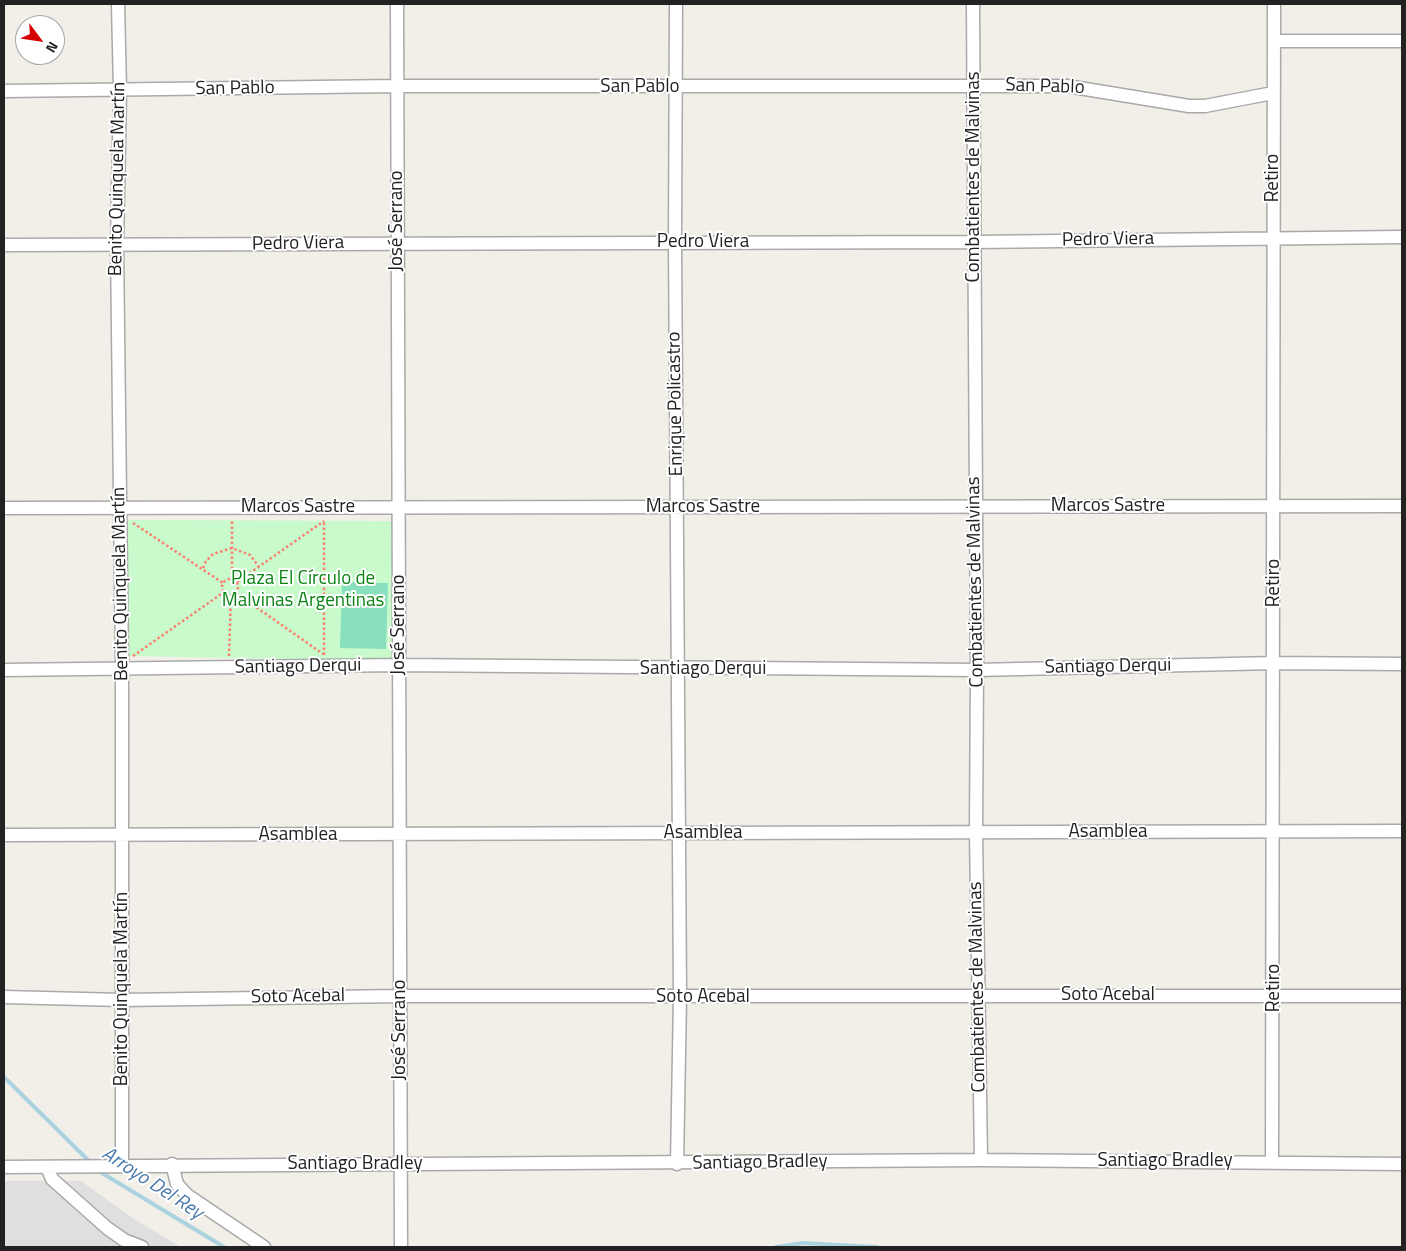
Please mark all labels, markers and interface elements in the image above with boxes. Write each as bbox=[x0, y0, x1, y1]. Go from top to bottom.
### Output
north arrow bbox=[15, 15, 65, 65]
text: N bbox=[41, 38, 64, 57]
street label: Combatientes de Malvinas bbox=[963, 72, 985, 282]
street label: San Pablo bbox=[1005, 74, 1085, 100]
street label: San Pablo bbox=[600, 76, 680, 98]
street label: San Pablo bbox=[195, 77, 275, 101]
street label: Benito Quinquela Martín bbox=[105, 82, 131, 276]
street label: Retiro bbox=[1262, 154, 1284, 202]
street label: José Serrano bbox=[386, 171, 408, 271]
street label: Pedro Viera bbox=[1062, 228, 1154, 252]
street label: Pedro Viera bbox=[657, 231, 749, 253]
street label: Pedro Viera bbox=[252, 232, 344, 256]
street label: Enrique Policastro bbox=[663, 331, 689, 477]
street label: Combatientes de Malvinas bbox=[963, 476, 989, 688]
street label: Benito Quinquela Martín bbox=[108, 487, 134, 681]
street label: Marcos Sastre bbox=[1051, 495, 1165, 517]
street label: Marcos Sastre bbox=[241, 496, 355, 518]
street label: Marcos Sastre bbox=[646, 496, 760, 518]
street label: Retiro bbox=[1263, 559, 1285, 607]
park label: Plaza El Círculo de Malvinas Argentinas bbox=[222, 568, 384, 612]
street label: José Serrano bbox=[388, 575, 410, 675]
street label: Santiago Derqui bbox=[234, 654, 362, 680]
street label: Santiago Derqui bbox=[1044, 654, 1172, 680]
street label: Santiago Derqui bbox=[640, 658, 766, 680]
street label: Asamblea bbox=[1068, 821, 1148, 843]
street label: Asamblea bbox=[663, 822, 743, 844]
street label: Asamblea bbox=[258, 824, 338, 846]
street label: Combatientes de Malvinas bbox=[965, 881, 991, 1093]
street label: Benito Quinquela Martín bbox=[111, 892, 133, 1086]
street label: Retiro bbox=[1263, 964, 1285, 1012]
street label: José Serrano bbox=[389, 980, 411, 1080]
street label: Soto Acebal bbox=[1061, 984, 1155, 1006]
street label: Soto Acebal bbox=[251, 985, 345, 1009]
street label: Soto Acebal bbox=[656, 986, 750, 1008]
water label: Arroyo Del Rey bbox=[97, 1142, 207, 1226]
street label: Santiago Bradley bbox=[692, 1150, 828, 1176]
street label: Santiago Bradley bbox=[1097, 1150, 1233, 1172]
street label: Santiago Bradley bbox=[287, 1153, 423, 1175]

